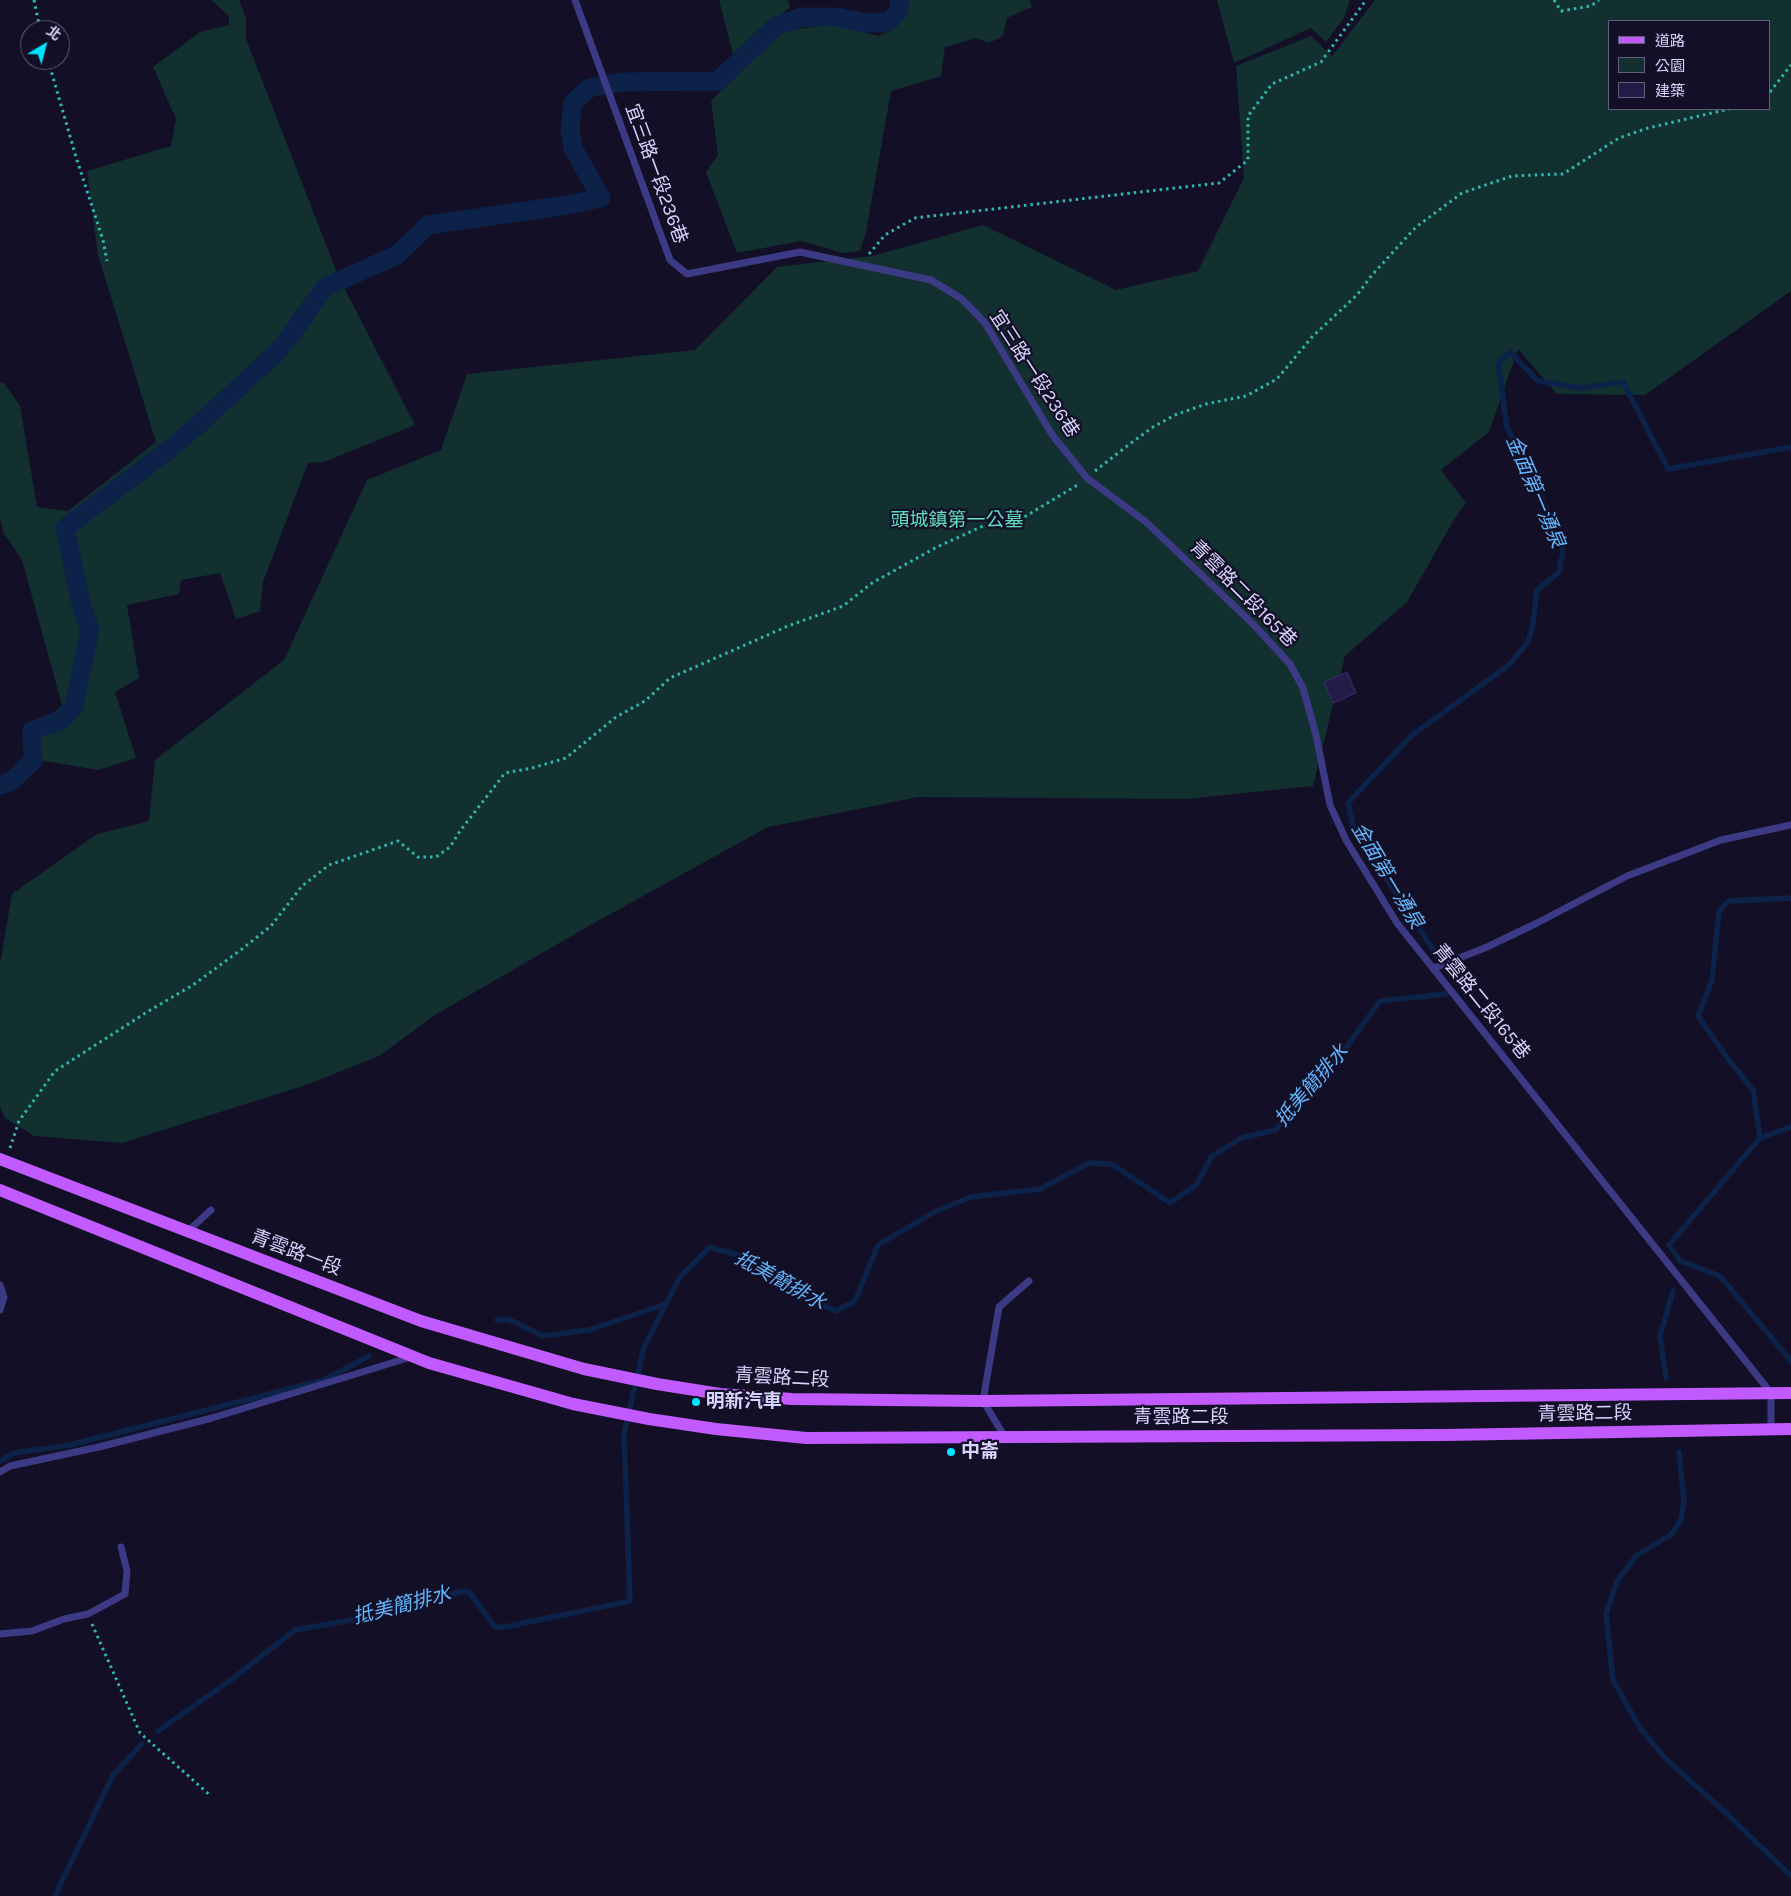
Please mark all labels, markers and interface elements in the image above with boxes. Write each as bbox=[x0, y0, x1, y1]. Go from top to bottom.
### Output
north arrow bbox=[20, 20, 70, 70]
legend bbox=[1608, 20, 1771, 110]
text: 北 bbox=[43, 22, 64, 44]
text: 道路 bbox=[1655, 32, 1685, 50]
text: 公園 bbox=[1655, 57, 1685, 75]
text: 建築 bbox=[1655, 82, 1685, 100]
street label: 宜三路一段236巷 bbox=[620, 101, 692, 247]
street label: 宜三路一段236巷 bbox=[984, 306, 1084, 442]
water label: 金面第一湧泉 bbox=[1501, 432, 1569, 552]
park label: 頭城鎮第一公墓 bbox=[891, 510, 1023, 532]
street label: 青雲路二段165巷 bbox=[1185, 536, 1301, 652]
water label: 金面第一湧泉 bbox=[1346, 818, 1428, 934]
street label: 青雲路二段165巷 bbox=[1427, 940, 1535, 1064]
water label: 抵美簡排水 bbox=[1270, 1040, 1354, 1132]
street label: 青雲路一段 bbox=[248, 1225, 344, 1281]
water label: 抵美簡排水 bbox=[730, 1246, 830, 1316]
street label: 青雲路二段 bbox=[734, 1364, 830, 1392]
place label: 明新汽車 bbox=[706, 1391, 782, 1413]
marker: 明新汽車 bbox=[690, 1396, 702, 1408]
street label: 青雲路二段 bbox=[1537, 1402, 1633, 1426]
street label: 青雲路二段 bbox=[1134, 1407, 1228, 1429]
place label: 中崙 bbox=[961, 1441, 999, 1463]
marker: 中崙 bbox=[945, 1446, 957, 1458]
water label: 抵美簡排水 bbox=[351, 1582, 453, 1630]

